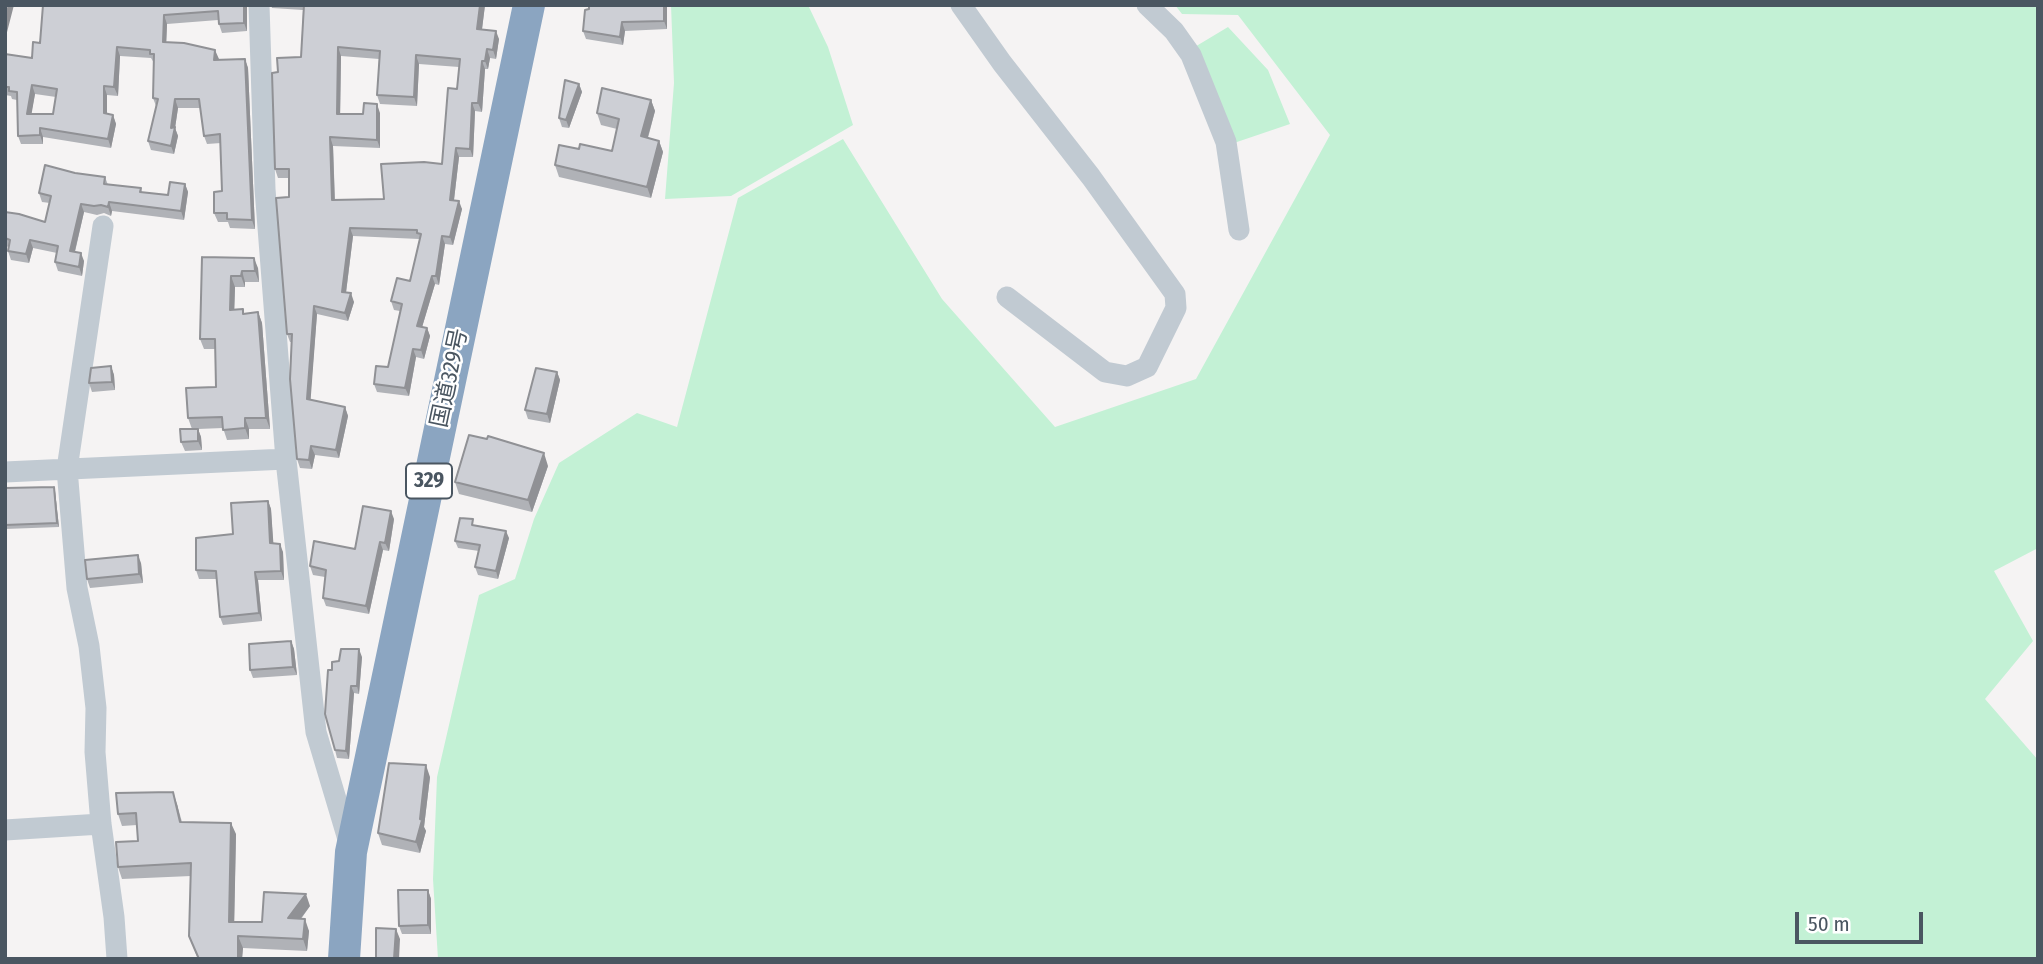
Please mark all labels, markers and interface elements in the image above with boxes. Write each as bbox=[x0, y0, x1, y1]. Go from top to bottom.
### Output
street label: 国道329号 bbox=[426, 326, 474, 430]
road number: 329 bbox=[406, 463, 452, 498]
scale bar bbox=[1798, 898, 1926, 942]
text: 50 m bbox=[1808, 911, 1850, 937]

